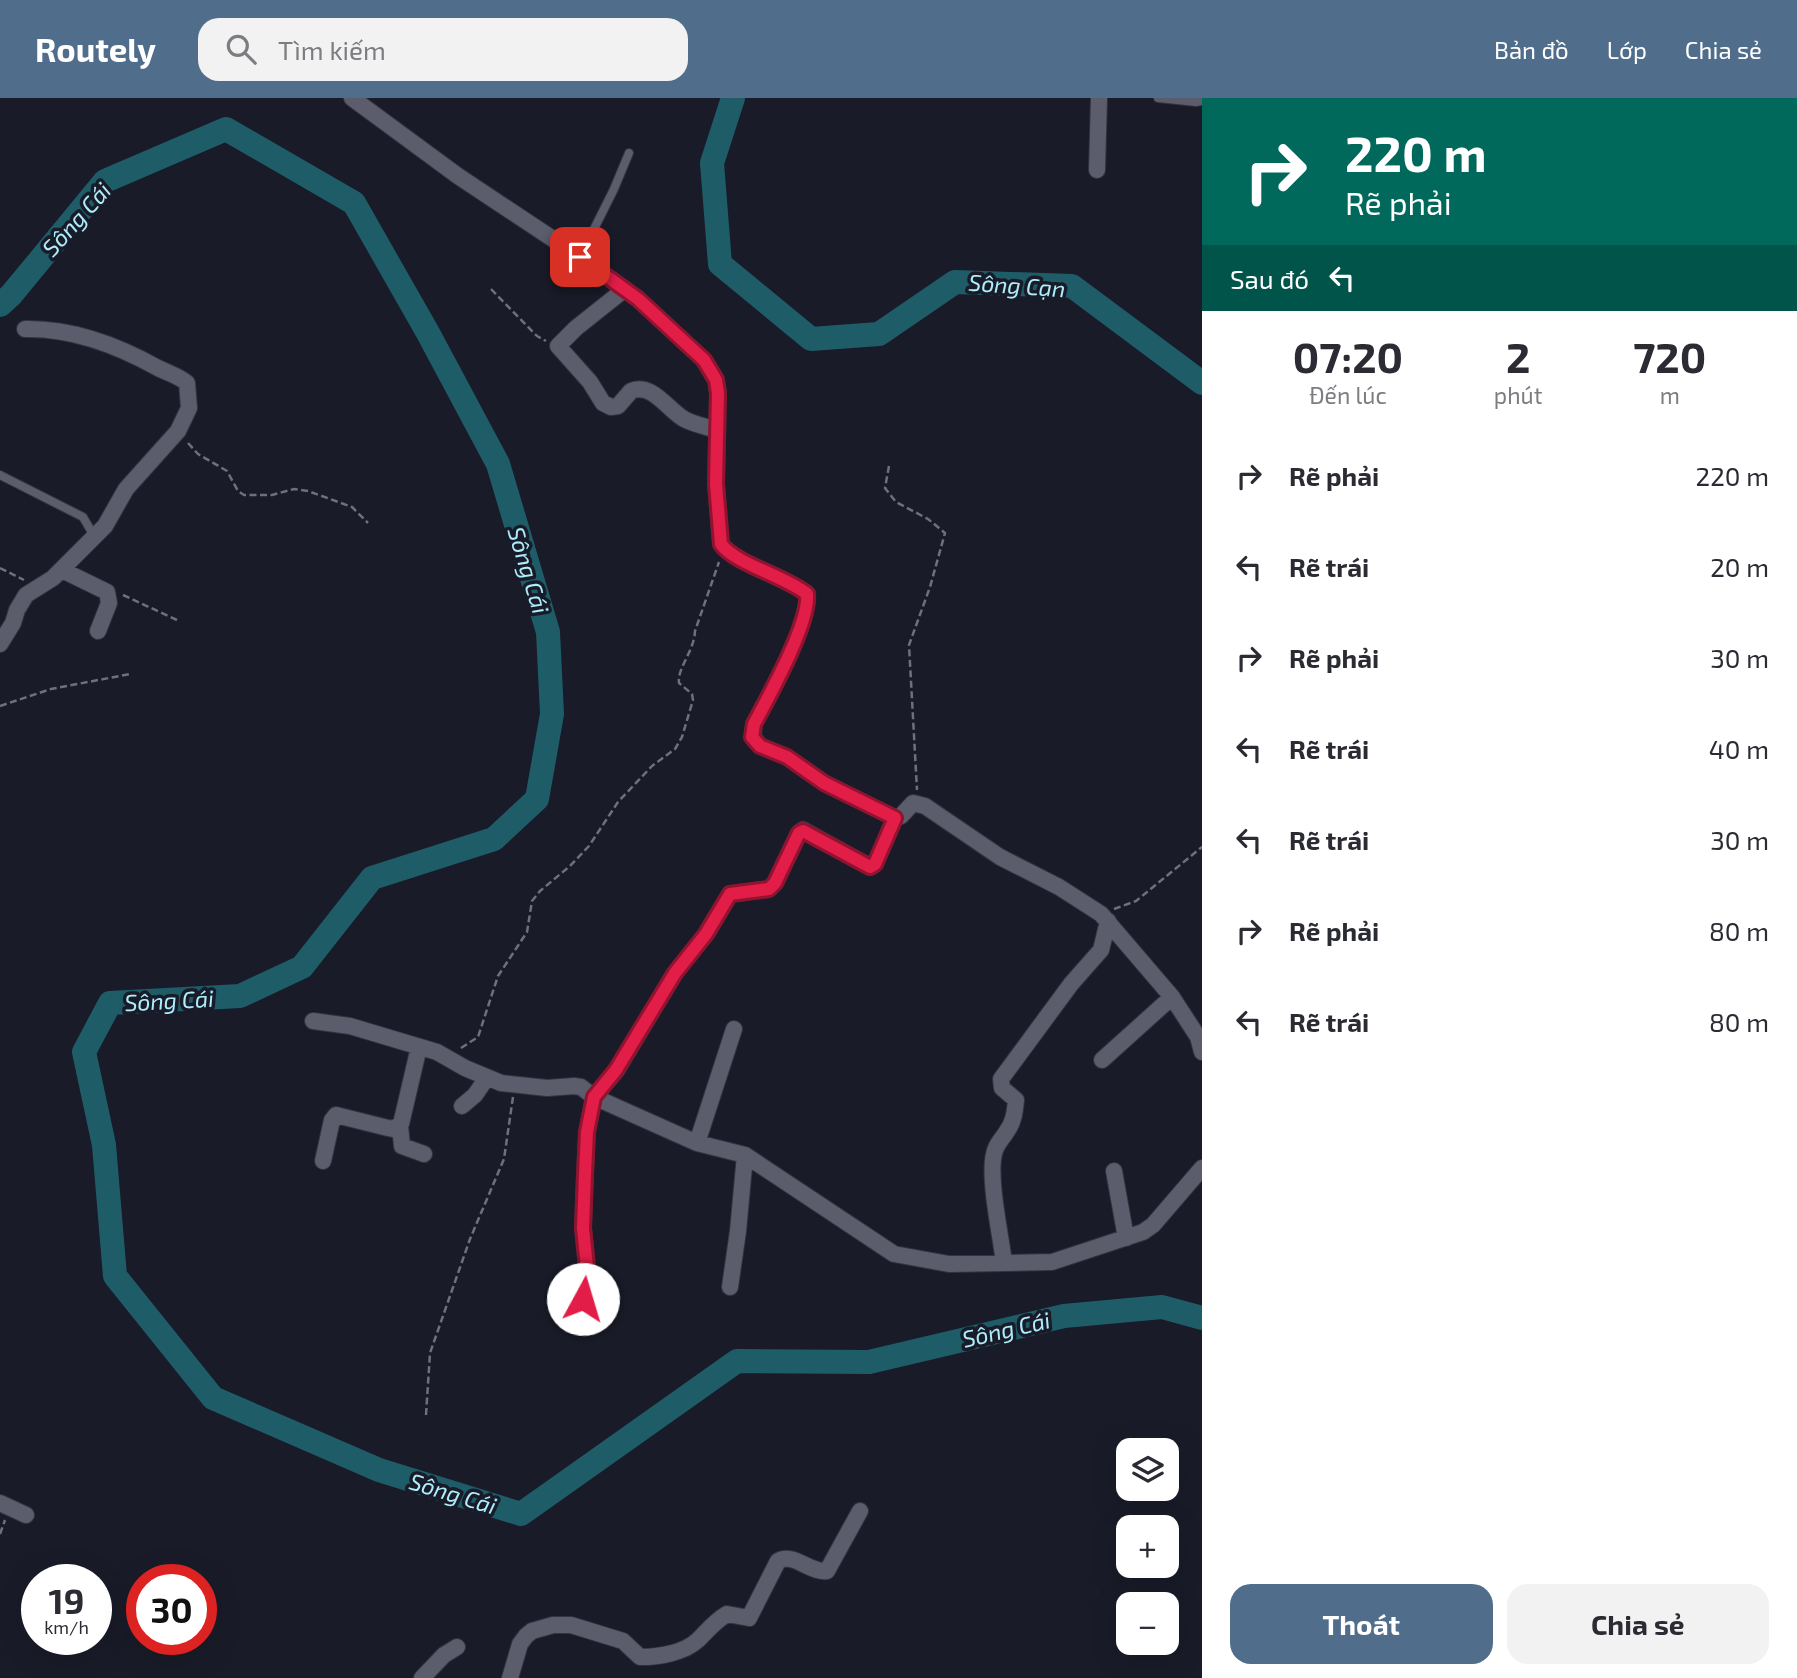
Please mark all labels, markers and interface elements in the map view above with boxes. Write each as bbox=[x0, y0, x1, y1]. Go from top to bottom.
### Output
search box bbox=[198, 18, 688, 81]
text: Routely bbox=[35, 29, 156, 69]
icon: search bbox=[222, 30, 260, 68]
text: Tìm kiếm bbox=[278, 34, 386, 65]
text: Bản đồ bbox=[1494, 35, 1569, 64]
text: Lớp bbox=[1607, 35, 1647, 64]
text: Chia sẻ bbox=[1685, 35, 1762, 64]
text: 220 m bbox=[1345, 123, 1487, 182]
icon: right bbox=[1230, 126, 1321, 217]
water label: Sông Cái bbox=[36, 176, 116, 262]
text: Rẽ phải bbox=[1345, 183, 1452, 221]
pin bbox=[550, 227, 610, 287]
icon: arrive bbox=[561, 238, 599, 276]
icon: left bbox=[1323, 259, 1361, 297]
text: Sau đó bbox=[1230, 263, 1309, 294]
water label: Sông Cạn bbox=[968, 268, 1066, 302]
text: 07:20 bbox=[1293, 331, 1403, 381]
text: 2 bbox=[1506, 331, 1530, 381]
text: 720 bbox=[1633, 331, 1706, 381]
text: Đến lúc bbox=[1309, 381, 1387, 409]
text: phút bbox=[1494, 381, 1542, 409]
text: m bbox=[1660, 381, 1680, 409]
icon: right bbox=[1230, 457, 1268, 495]
text: Rẽ phải bbox=[1289, 460, 1379, 491]
text: 220 m bbox=[1696, 460, 1769, 491]
water label: Sông Cái bbox=[503, 523, 556, 617]
icon: left bbox=[1230, 548, 1268, 586]
text: Rẽ trái bbox=[1289, 551, 1369, 582]
text: 20 m bbox=[1710, 551, 1769, 582]
icon: right bbox=[1230, 639, 1268, 677]
text: Rẽ phải bbox=[1289, 642, 1379, 673]
text: 30 m bbox=[1710, 642, 1769, 673]
icon: left bbox=[1230, 730, 1268, 768]
text: Rẽ trái bbox=[1289, 733, 1369, 764]
text: 40 m bbox=[1709, 733, 1769, 764]
icon: left bbox=[1230, 821, 1268, 859]
text: Rẽ trái bbox=[1289, 824, 1369, 855]
text: 30 m bbox=[1710, 824, 1769, 855]
icon: right bbox=[1230, 912, 1268, 950]
text: Rẽ phải bbox=[1289, 915, 1379, 946]
text: 80 m bbox=[1709, 915, 1769, 946]
water label: Sông Cái bbox=[124, 984, 215, 1016]
icon: left bbox=[1230, 1003, 1268, 1041]
text: Rẽ trái bbox=[1289, 1006, 1369, 1037]
text: 80 m bbox=[1709, 1006, 1769, 1037]
position arrow bbox=[546, 1262, 620, 1336]
water label: Sông Cái bbox=[959, 1305, 1053, 1353]
map controls bbox=[1116, 1438, 1179, 1655]
button: layers bbox=[1116, 1438, 1179, 1501]
water label: Sông Cái bbox=[406, 1467, 500, 1520]
button: + bbox=[1116, 1515, 1179, 1578]
speed limit sign: 30 bbox=[126, 1564, 217, 1655]
text: 19 bbox=[49, 1579, 84, 1621]
button: Thoát bbox=[1230, 1584, 1493, 1664]
button: Chia sẻ bbox=[1507, 1584, 1769, 1664]
button: − bbox=[1116, 1592, 1179, 1655]
text: km/h bbox=[44, 1616, 89, 1638]

